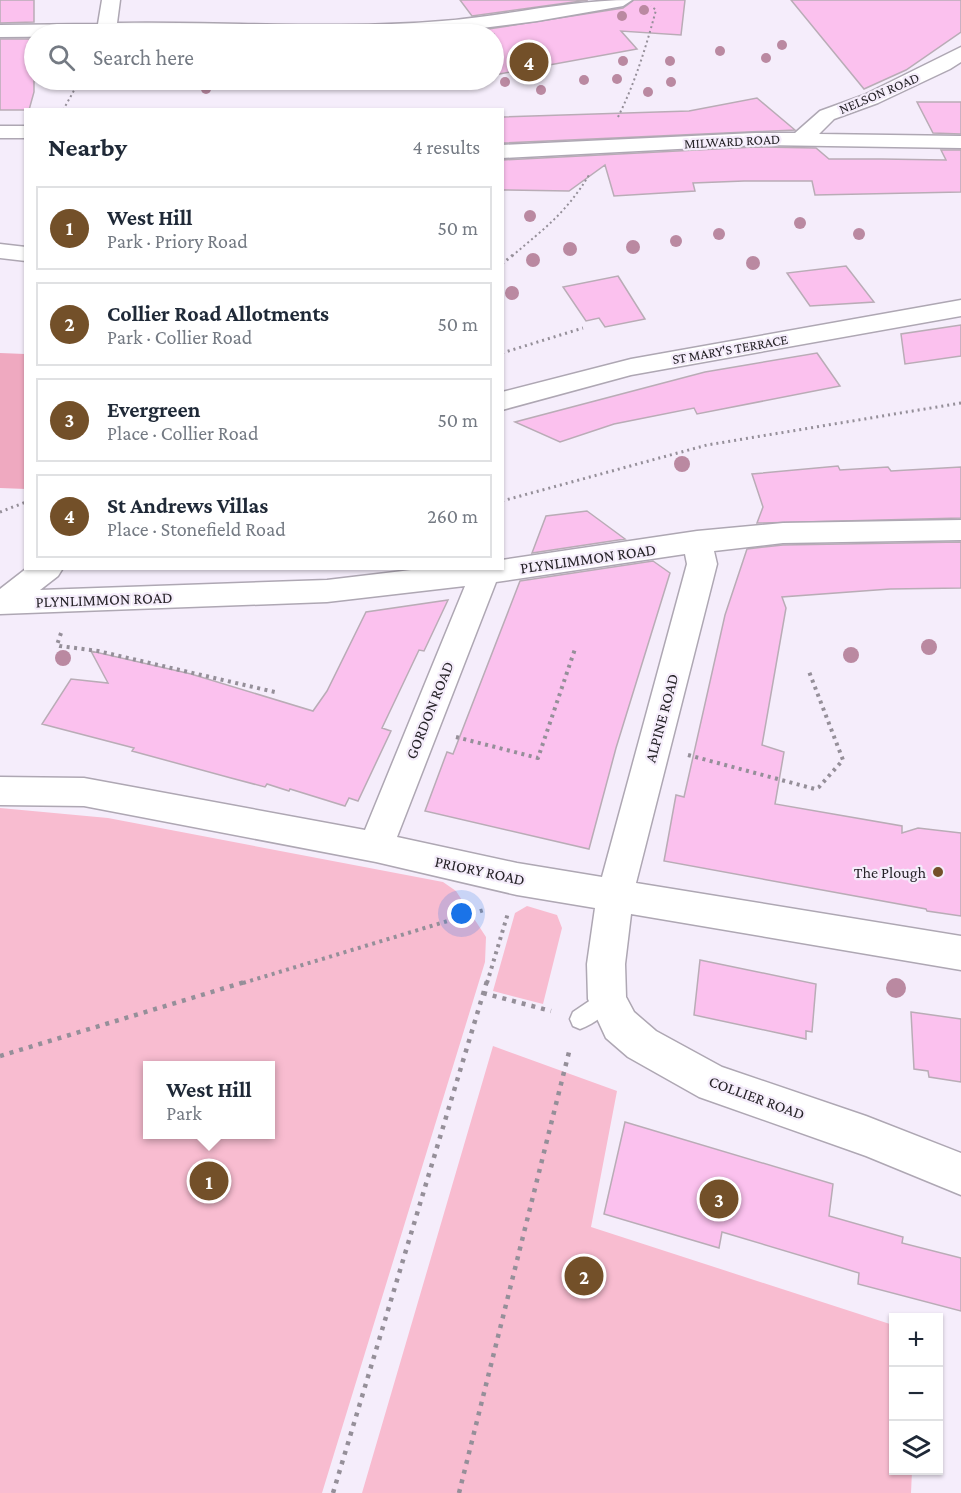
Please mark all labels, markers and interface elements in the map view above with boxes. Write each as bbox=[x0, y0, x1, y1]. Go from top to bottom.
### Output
search box bbox=[24, 24, 504, 90]
pin: 4 bbox=[510, 40, 548, 84]
icon: search bbox=[45, 41, 78, 74]
text: Search here bbox=[93, 45, 194, 70]
street label: NELSON ROAD bbox=[836, 69, 922, 117]
street label: MILWARD ROAD bbox=[683, 130, 781, 152]
text: Nearby bbox=[48, 133, 127, 162]
text: 4 results bbox=[413, 136, 480, 158]
text: West Hill bbox=[107, 205, 192, 230]
text: 1 bbox=[66, 217, 73, 239]
text: 50 m bbox=[437, 217, 478, 239]
text: Park · Priory Road bbox=[107, 230, 248, 252]
text: Collier Road Allotments bbox=[107, 301, 329, 326]
text: 2 bbox=[64, 313, 75, 335]
text: 50 m bbox=[437, 313, 478, 335]
text: Park · Collier Road bbox=[107, 326, 252, 348]
street label: ST MARY'S TERRACE bbox=[671, 331, 789, 367]
text: Evergreen bbox=[107, 397, 200, 422]
text: 3 bbox=[65, 409, 74, 431]
text: 50 m bbox=[437, 409, 478, 431]
text: Place · Collier Road bbox=[107, 422, 258, 444]
text: St Andrews Villas bbox=[107, 493, 268, 518]
text: 4 bbox=[64, 505, 75, 527]
text: 260 m bbox=[427, 505, 478, 527]
text: Place · Stonefield Road bbox=[107, 518, 286, 540]
street label: PLYNLIMMON ROAD bbox=[519, 541, 657, 576]
street label: PLYNLIMMON ROAD bbox=[35, 589, 173, 610]
street label: GORDON ROAD bbox=[402, 659, 457, 761]
street label: ALPINE ROAD bbox=[641, 672, 682, 764]
street label: PRIORY ROAD bbox=[433, 853, 526, 888]
place label: The Plough bbox=[854, 864, 926, 882]
marker: The Plough bbox=[931, 865, 945, 879]
your location bbox=[447, 899, 476, 928]
popup bbox=[143, 1061, 275, 1139]
street label: COLLIER ROAD bbox=[707, 1072, 807, 1123]
text: West Hill bbox=[166, 1077, 252, 1102]
text: Park bbox=[166, 1102, 202, 1124]
pin: 1 bbox=[190, 1158, 228, 1204]
pin: 3 bbox=[700, 1176, 738, 1222]
pin: 2 bbox=[564, 1254, 604, 1298]
map controls bbox=[889, 1313, 943, 1475]
button: + bbox=[889, 1313, 943, 1367]
button: − bbox=[889, 1367, 943, 1421]
button: layers bbox=[889, 1421, 943, 1475]

